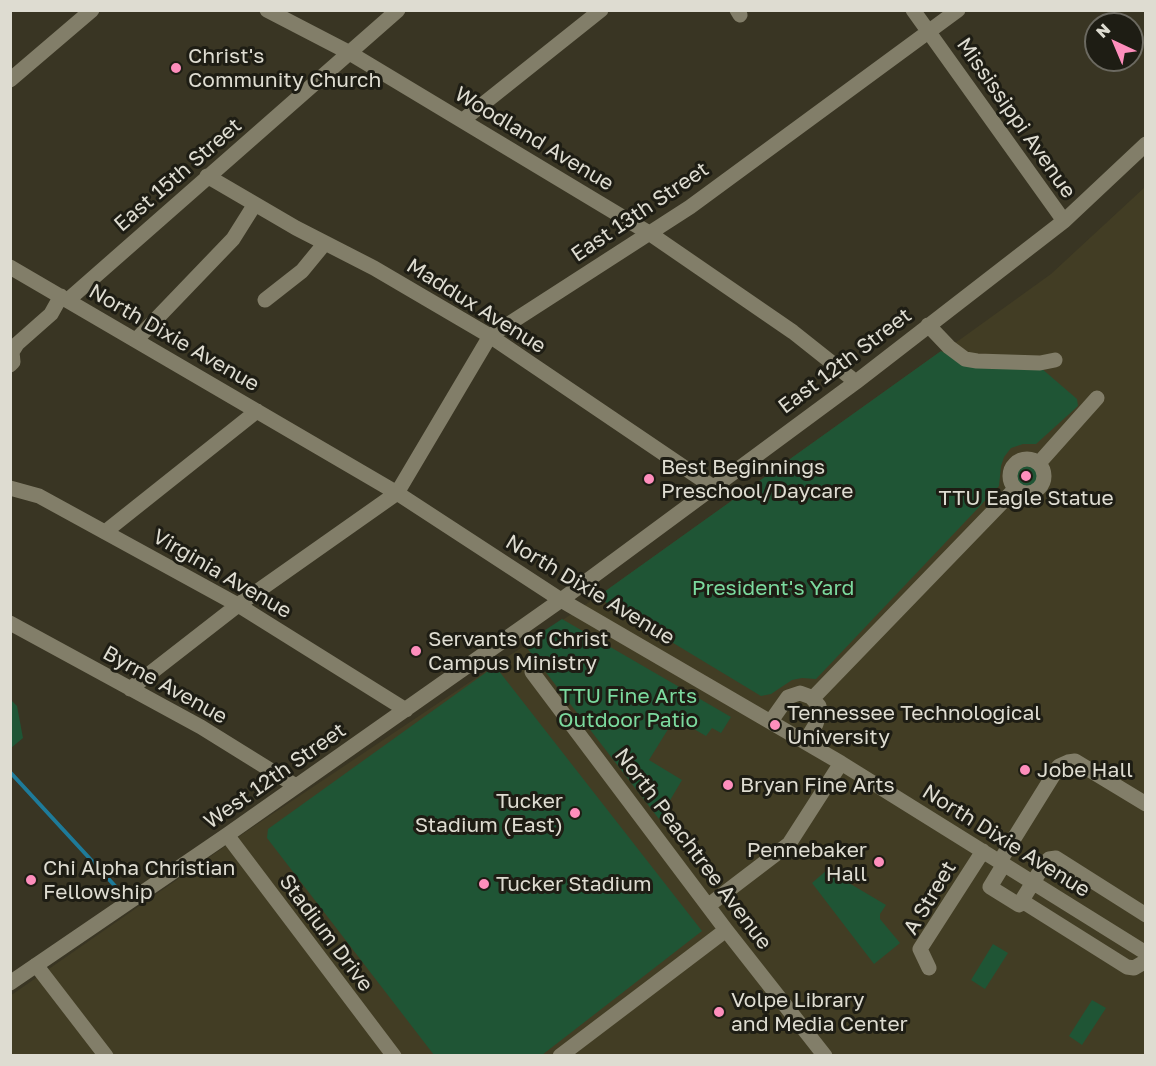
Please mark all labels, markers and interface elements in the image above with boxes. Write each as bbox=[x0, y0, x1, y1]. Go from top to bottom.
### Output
north arrow bbox=[1084, 12, 1144, 72]
text: N bbox=[1092, 19, 1114, 42]
street label: Mississippi Avenue bbox=[951, 33, 1081, 203]
place label: Christ's Community Church bbox=[188, 43, 381, 93]
marker: Christ's Community Church bbox=[169, 61, 183, 75]
street label: Woodland Avenue bbox=[450, 82, 618, 196]
street label: East 15th Street bbox=[109, 113, 247, 237]
street label: East 13th Street bbox=[566, 157, 714, 267]
street label: Maddux Avenue bbox=[402, 253, 550, 359]
street label: North Dixie Avenue bbox=[84, 279, 264, 397]
street label: East 12th Street bbox=[773, 303, 917, 419]
place label: Best Beginnings Preschool/Daycare bbox=[661, 454, 853, 504]
marker: TTU Eagle Statue bbox=[1019, 469, 1033, 483]
marker: Best Beginnings Preschool/Daycare bbox=[642, 472, 656, 486]
place label: TTU Eagle Statue bbox=[938, 485, 1114, 511]
street label: Virginia Avenue bbox=[148, 524, 296, 624]
street label: North Dixie Avenue bbox=[501, 530, 679, 650]
park label: President's Yard bbox=[692, 575, 854, 601]
place label: Servants of Christ Campus Ministry bbox=[428, 626, 609, 676]
street label: Byrne Avenue bbox=[98, 640, 232, 730]
marker: Servants of Christ Campus Ministry bbox=[409, 644, 423, 658]
park label: TTU Fine Arts Outdoor Patio bbox=[558, 683, 698, 733]
place label: Tennessee Technological University bbox=[787, 700, 1041, 750]
street label: West 12th Street bbox=[199, 718, 351, 834]
marker: Tennessee Technological University bbox=[768, 718, 782, 732]
street label: North Peachtree Avenue bbox=[609, 743, 777, 955]
place label: Jobe Hall bbox=[1037, 757, 1133, 783]
marker: Jobe Hall bbox=[1018, 763, 1032, 777]
place label: Bryan Fine Arts bbox=[740, 772, 895, 798]
marker: Bryan Fine Arts bbox=[721, 778, 735, 792]
street label: North Dixie Avenue bbox=[918, 779, 1094, 903]
place label: Tucker Stadium (East) bbox=[415, 788, 563, 838]
marker: Tucker Stadium (East) bbox=[568, 806, 582, 820]
place label: Pennebaker Hall bbox=[747, 837, 867, 887]
place label: Chi Alpha Christian Fellowship bbox=[43, 855, 235, 905]
marker: Pennebaker Hall bbox=[872, 855, 886, 869]
street label: A Street bbox=[898, 857, 962, 939]
street label: Stadium Drive bbox=[274, 869, 378, 997]
place label: Tucker Stadium bbox=[496, 871, 651, 897]
marker: Chi Alpha Christian Fellowship bbox=[24, 873, 38, 887]
marker: Tucker Stadium bbox=[477, 877, 491, 891]
place label: Volpe Library and Media Center bbox=[731, 987, 908, 1037]
marker: Volpe Library and Media Center bbox=[712, 1005, 726, 1019]

